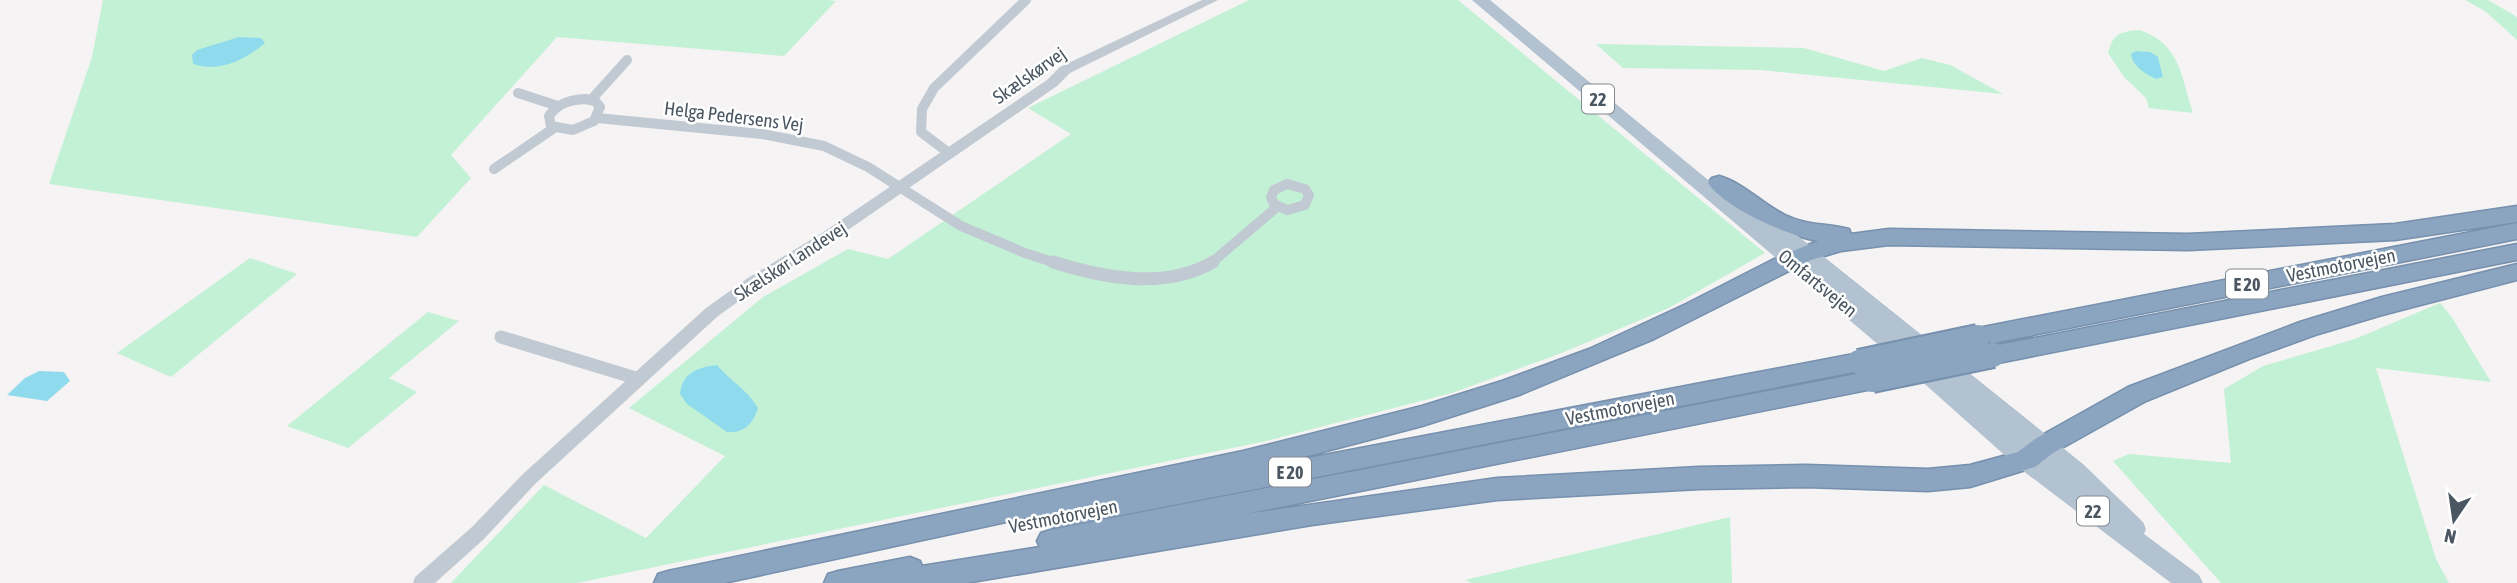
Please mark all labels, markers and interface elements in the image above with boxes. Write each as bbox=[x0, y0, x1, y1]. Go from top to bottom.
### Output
street label: Skælskørvej bbox=[988, 42, 1070, 108]
road number: 22 bbox=[1582, 84, 1614, 114]
street label: Helga Pedersens Vej bbox=[663, 97, 805, 135]
street label: Skælskør Landevej bbox=[730, 217, 850, 305]
street label: Vestmotorvejen bbox=[2285, 244, 2397, 286]
street label: Omfartsvejen bbox=[1774, 245, 1862, 321]
road number: E 20 bbox=[2226, 270, 2268, 298]
street label: Vestmotorvejen bbox=[1564, 387, 1676, 429]
road number: E 20 bbox=[1269, 458, 1311, 486]
north arrow bbox=[2419, 485, 2489, 555]
street label: Vestmotorvejen bbox=[1007, 495, 1119, 537]
road number: 22 bbox=[2077, 496, 2109, 526]
text: N bbox=[2442, 525, 2458, 549]

